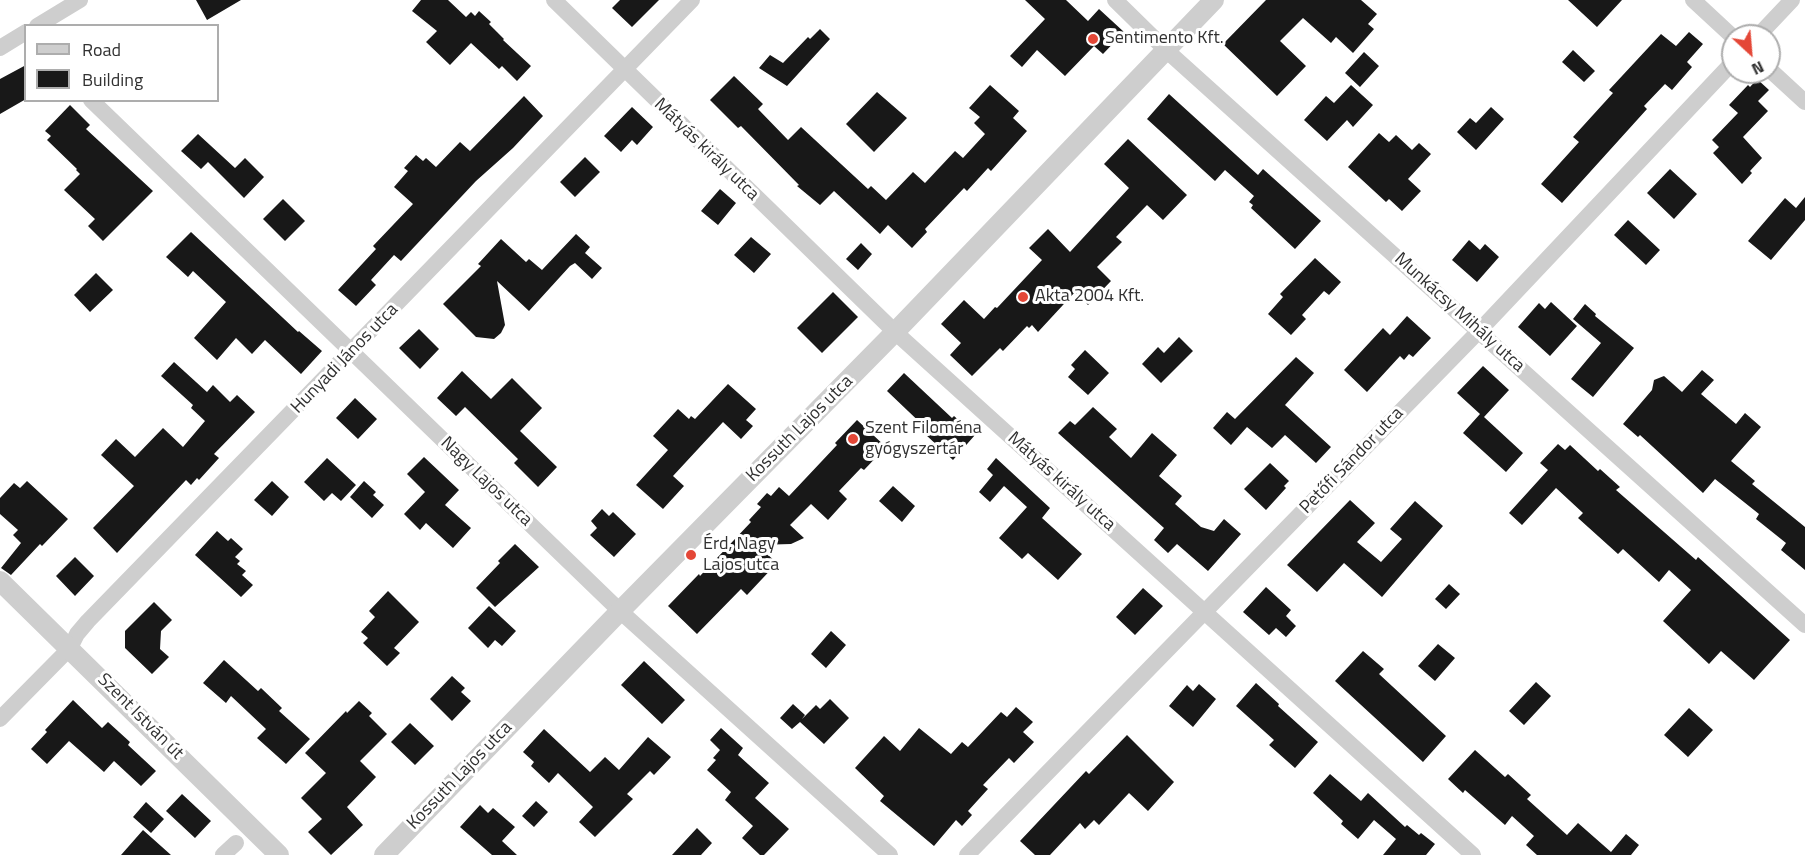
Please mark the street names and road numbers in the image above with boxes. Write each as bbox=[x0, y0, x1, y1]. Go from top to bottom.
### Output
street label: Mátyás király utca bbox=[649, 94, 763, 206]
street label: Munkácsy Mihály utca bbox=[1389, 249, 1529, 377]
street label: Hunyadi János utca bbox=[287, 299, 403, 419]
street label: Kossuth Lajos utca bbox=[742, 371, 858, 487]
street label: Petőfi Sándor utca bbox=[1296, 403, 1408, 519]
street label: Mátyás király utca bbox=[1003, 428, 1119, 536]
street label: Nagy Lajos utca bbox=[436, 433, 536, 531]
street label: Szent István út bbox=[92, 669, 188, 765]
street label: Kossuth Lajos utca bbox=[403, 717, 517, 835]

